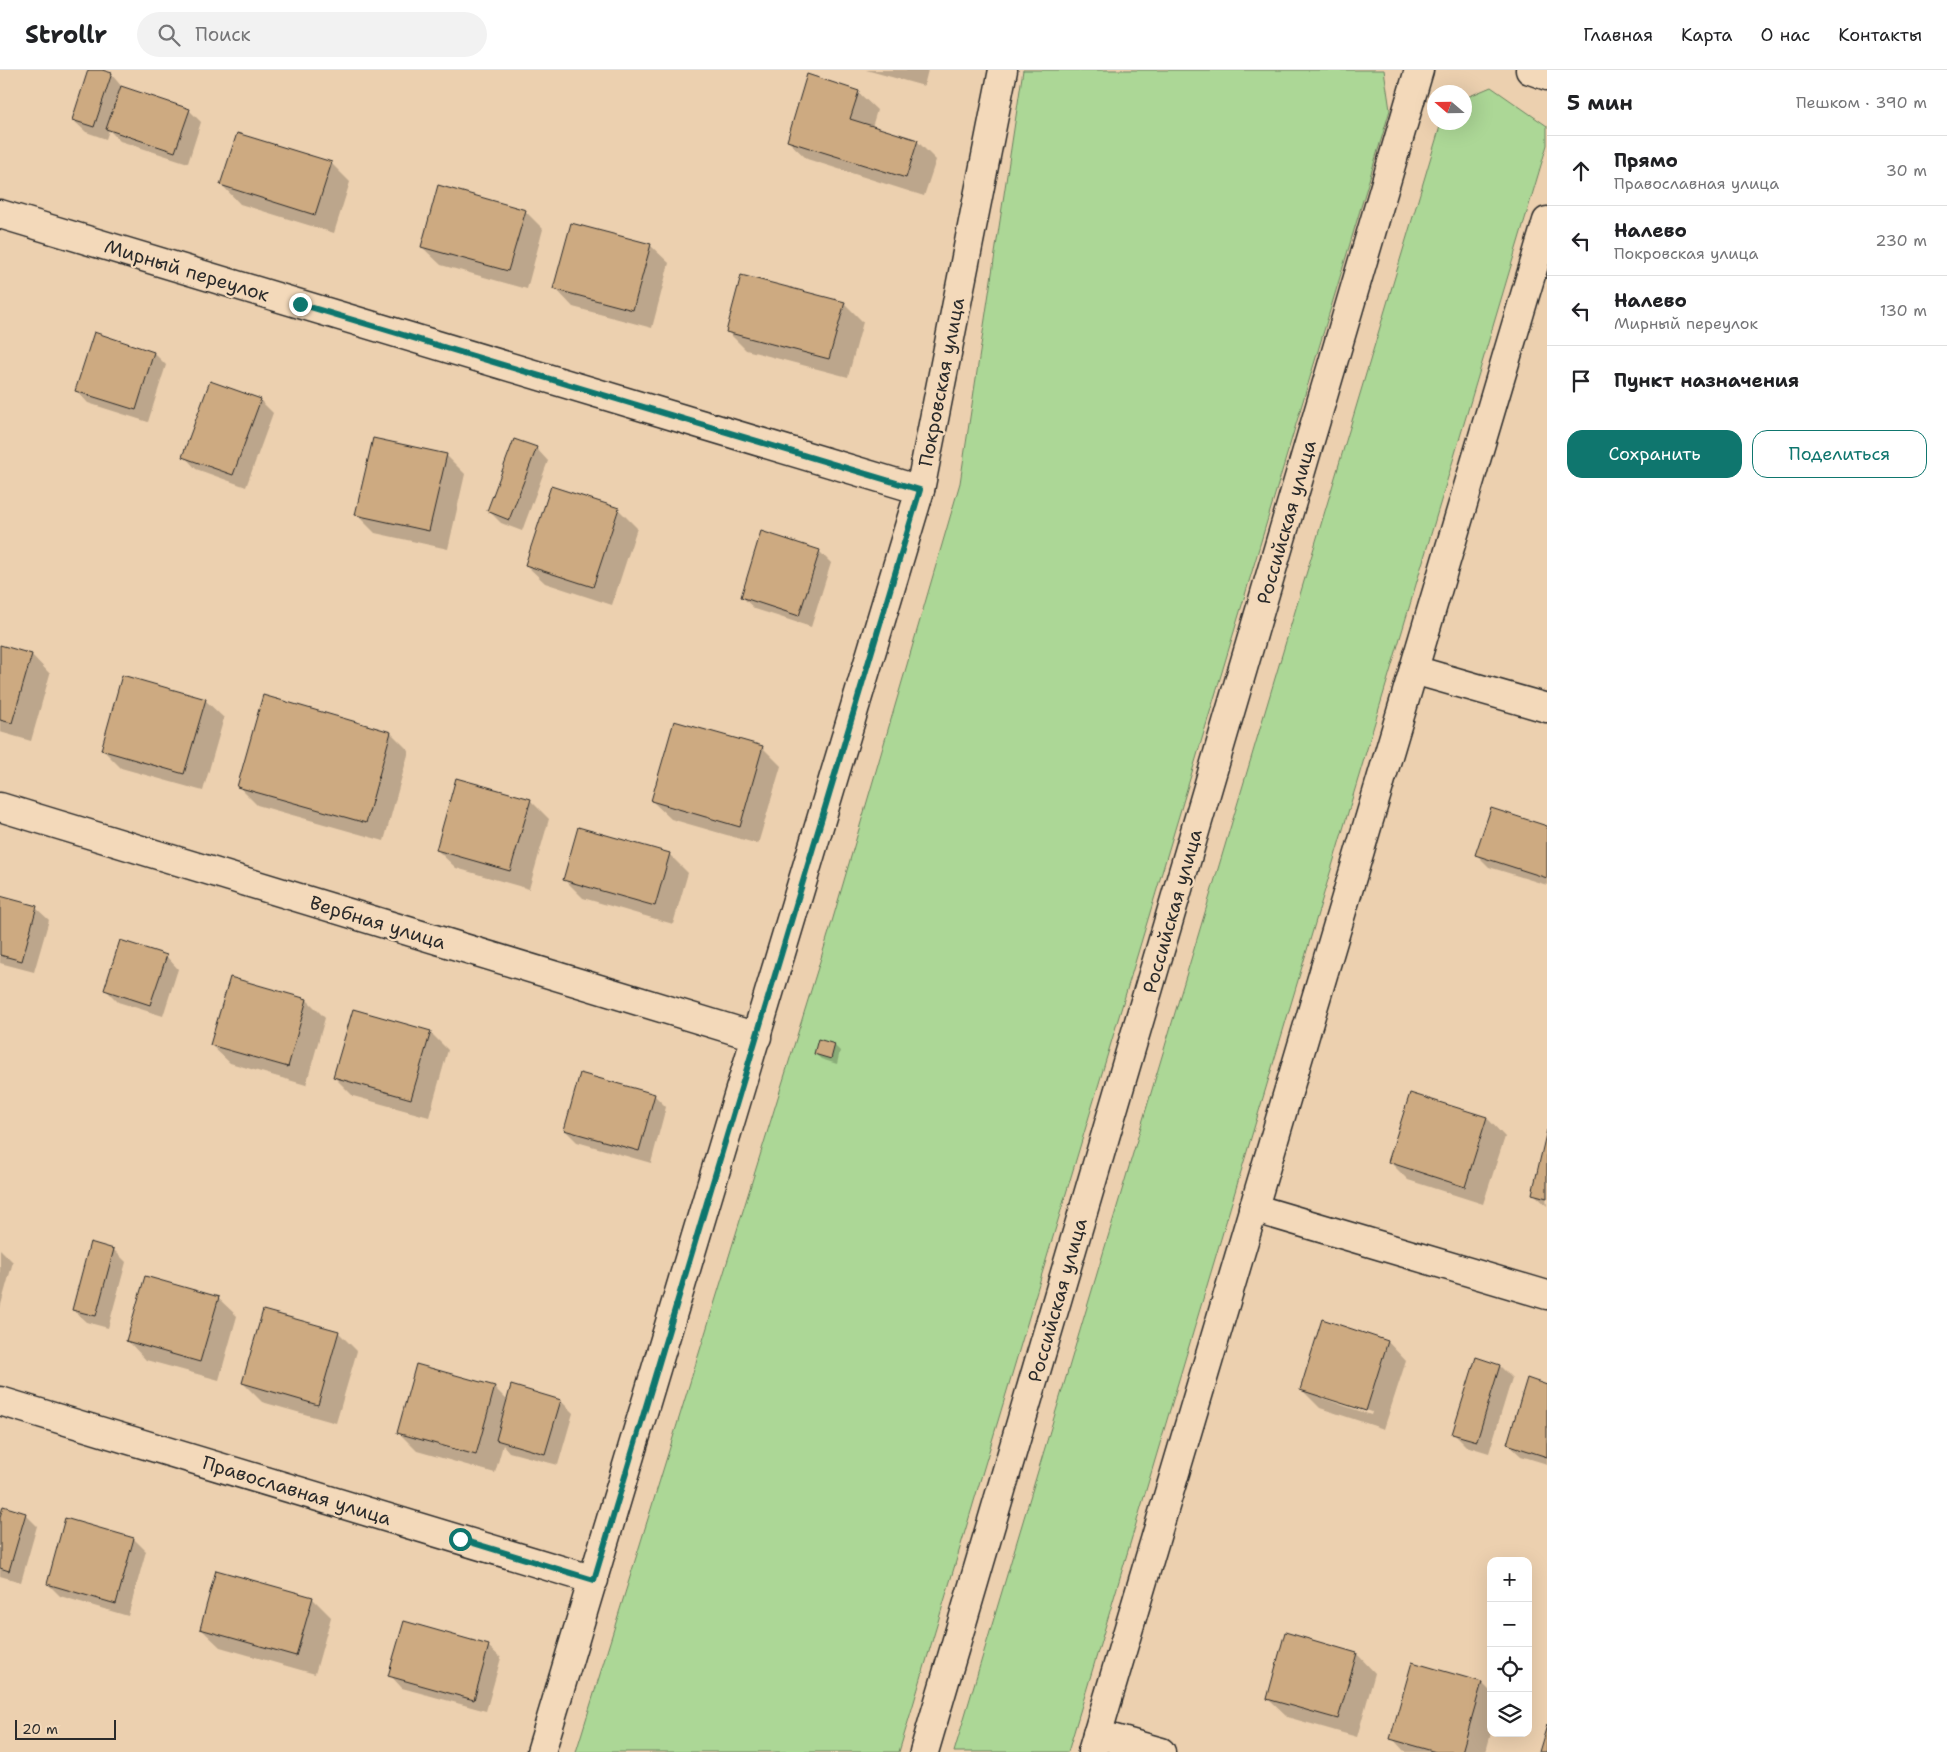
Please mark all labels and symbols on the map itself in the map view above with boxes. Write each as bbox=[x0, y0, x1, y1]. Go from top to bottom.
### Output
north arrow bbox=[1427, 85, 1472, 130]
street label: Мирный переулок bbox=[101, 234, 272, 307]
route end bbox=[289, 293, 312, 316]
street label: Покровская улица bbox=[913, 295, 970, 469]
street label: Российская улица bbox=[1251, 437, 1322, 607]
street label: Российская улица bbox=[1137, 826, 1208, 996]
street label: Вербная улица bbox=[307, 890, 449, 955]
street label: Российская улица bbox=[1022, 1215, 1093, 1385]
street label: Православная улица bbox=[199, 1450, 394, 1531]
route start bbox=[449, 1528, 472, 1551]
scale bar bbox=[15, 1717, 116, 1740]

